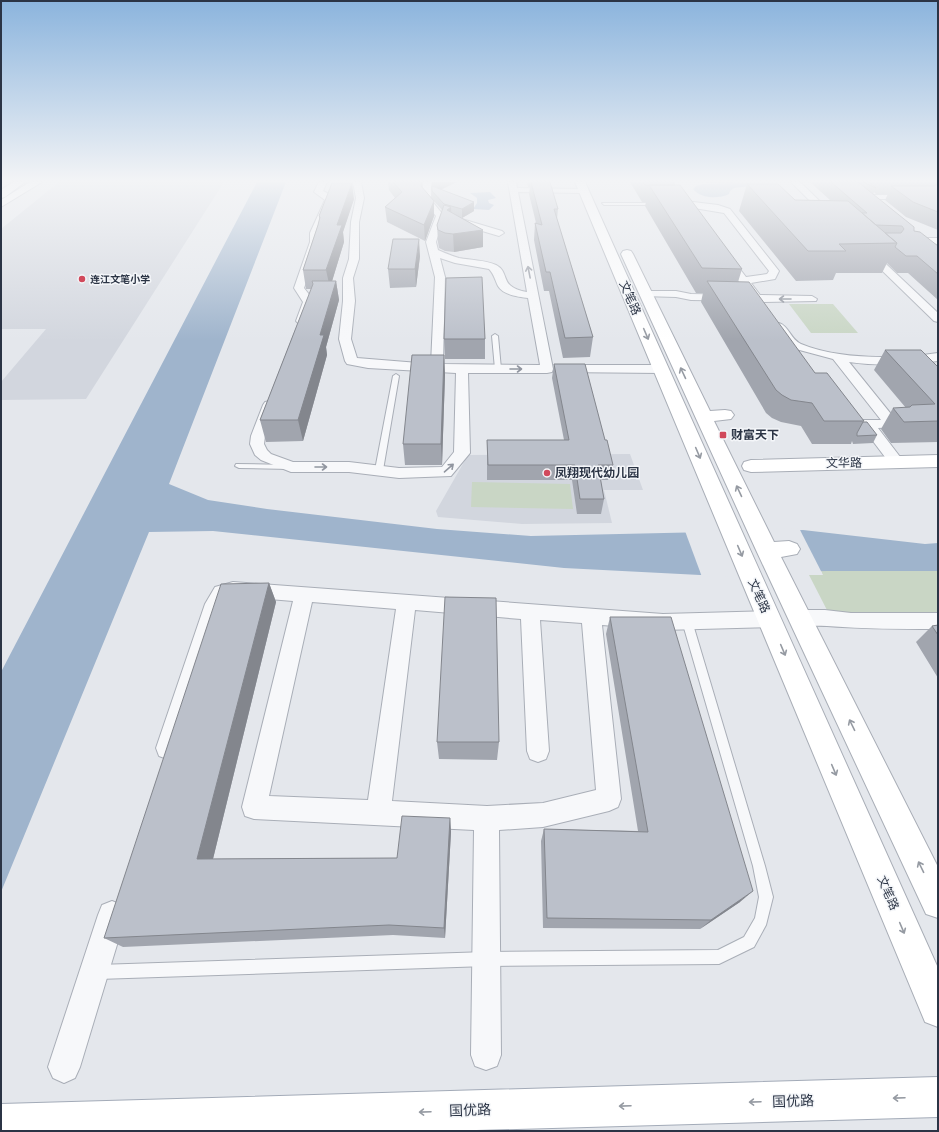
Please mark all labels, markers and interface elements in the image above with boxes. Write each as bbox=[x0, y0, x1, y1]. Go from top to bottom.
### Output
one-way arrow bbox=[524, 266, 532, 279]
place label: 连江文笔小学 bbox=[90, 273, 150, 286]
marker: 连江文笔小学 bbox=[77, 274, 87, 284]
street label: 文笔路 bbox=[616, 278, 644, 318]
one-way arrow bbox=[779, 295, 792, 303]
one-way arrow bbox=[643, 327, 650, 339]
one-way arrow bbox=[509, 365, 522, 373]
one-way arrow bbox=[679, 368, 686, 380]
place label: 财富天下 bbox=[731, 427, 779, 443]
marker: 财富天下 bbox=[718, 430, 728, 440]
one-way arrow bbox=[694, 447, 702, 459]
street label: 文华路 bbox=[826, 455, 862, 471]
one-way arrow bbox=[314, 463, 327, 471]
one-way arrow bbox=[443, 463, 454, 472]
place label: 凤翔现代幼儿园 bbox=[555, 465, 639, 481]
marker: 凤翔现代幼儿园 bbox=[542, 468, 552, 478]
one-way arrow bbox=[735, 485, 742, 497]
one-way arrow bbox=[737, 545, 744, 557]
street label: 文笔路 bbox=[744, 576, 774, 616]
one-way arrow bbox=[779, 644, 787, 656]
one-way arrow bbox=[848, 719, 855, 731]
one-way arrow bbox=[831, 763, 838, 775]
one-way arrow bbox=[917, 861, 924, 873]
street label: 文笔路 bbox=[874, 873, 902, 913]
one-way arrow bbox=[899, 921, 907, 933]
street label: 国优路 bbox=[772, 1091, 814, 1111]
one-way arrow bbox=[893, 1094, 906, 1102]
one-way arrow bbox=[749, 1098, 762, 1106]
street label: 国优路 bbox=[449, 1100, 491, 1120]
one-way arrow bbox=[619, 1102, 632, 1110]
one-way arrow bbox=[419, 1108, 432, 1115]

